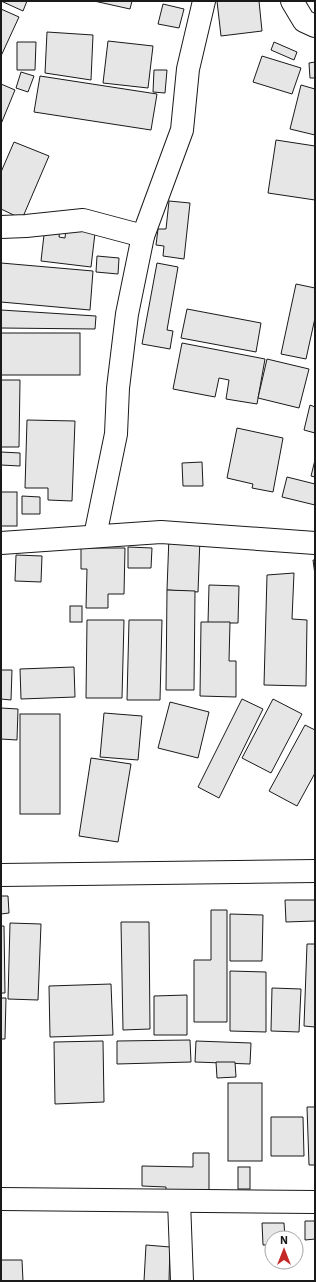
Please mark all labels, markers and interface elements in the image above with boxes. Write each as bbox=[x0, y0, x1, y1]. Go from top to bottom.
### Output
north arrow bbox=[264, 1230, 304, 1270]
text: N bbox=[280, 1233, 288, 1247]

